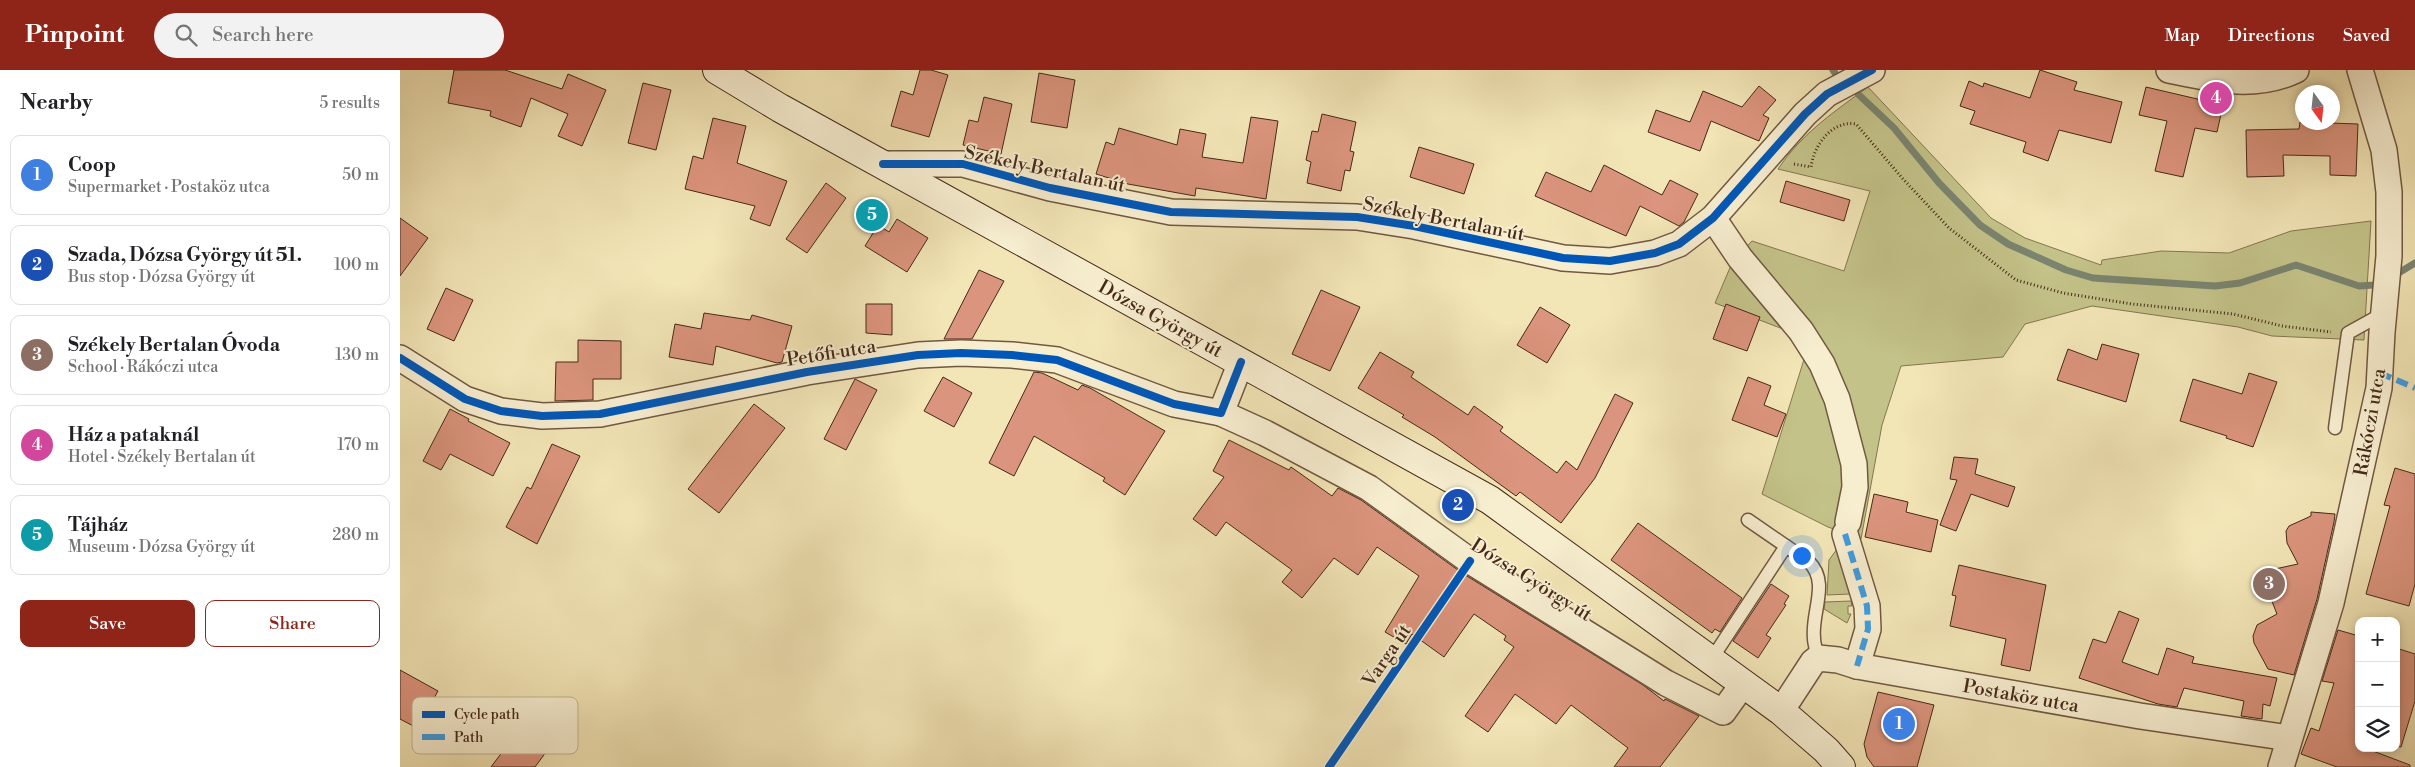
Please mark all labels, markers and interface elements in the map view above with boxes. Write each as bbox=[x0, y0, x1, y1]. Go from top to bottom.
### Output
search box bbox=[154, 13, 504, 58]
text: Pinpoint bbox=[25, 20, 124, 50]
icon: search bbox=[172, 21, 200, 49]
text: Search here bbox=[212, 23, 314, 47]
text: Map bbox=[2164, 24, 2200, 47]
text: Directions bbox=[2228, 24, 2315, 47]
text: Saved bbox=[2343, 24, 2390, 47]
pin: 4 bbox=[2200, 79, 2232, 117]
north arrow bbox=[2295, 85, 2340, 130]
text: Nearby bbox=[20, 90, 93, 116]
text: 5 results bbox=[319, 93, 380, 113]
street label: Székely Bertalan út bbox=[962, 140, 1128, 198]
text: Coop bbox=[68, 153, 116, 177]
text: 1 bbox=[33, 165, 41, 185]
text: 50 m bbox=[342, 165, 379, 185]
text: Supermarket · Postaköz utca bbox=[68, 177, 270, 197]
street label: Székely Bertalan út bbox=[1361, 192, 1527, 246]
pin: 5 bbox=[856, 196, 888, 234]
text: Szada, Dózsa György út 51. bbox=[68, 243, 302, 267]
text: 2 bbox=[32, 255, 42, 275]
text: 100 m bbox=[334, 255, 379, 275]
text: Bus stop · Dózsa György út bbox=[68, 267, 255, 287]
street label: Dózsa György út bbox=[1094, 275, 1227, 363]
text: Székely Bertalan Óvoda bbox=[68, 333, 280, 357]
street label: Petőfi utca bbox=[785, 334, 878, 372]
text: 3 bbox=[32, 345, 42, 365]
text: 130 m bbox=[335, 345, 379, 365]
text: School · Rákóczi utca bbox=[68, 357, 218, 377]
street label: Rákóczi utca bbox=[2349, 366, 2391, 478]
text: Ház a pataknál bbox=[68, 423, 199, 447]
text: 4 bbox=[32, 435, 42, 455]
text: 170 m bbox=[337, 435, 379, 455]
text: Hotel · Székely Bertalan út bbox=[68, 447, 256, 467]
pin: 2 bbox=[1442, 486, 1474, 524]
text: Tájház bbox=[68, 513, 128, 537]
text: 5 bbox=[32, 525, 42, 545]
text: 280 m bbox=[332, 525, 379, 545]
street label: Dózsa György út bbox=[1466, 533, 1597, 627]
text: Museum · Dózsa György út bbox=[68, 537, 255, 557]
your location bbox=[1789, 543, 1815, 569]
pin: 3 bbox=[2253, 565, 2285, 603]
button: Save bbox=[20, 600, 195, 647]
button: Share bbox=[205, 600, 380, 647]
map controls bbox=[2355, 617, 2400, 752]
button: + bbox=[2355, 617, 2400, 662]
street label: Varga út bbox=[1357, 619, 1417, 692]
button: − bbox=[2355, 662, 2400, 707]
street label: Postaköz utca bbox=[1961, 674, 2081, 718]
legend bbox=[412, 697, 578, 754]
pin: 1 bbox=[1883, 705, 1915, 743]
text: Cycle path bbox=[454, 706, 520, 724]
button: layers bbox=[2355, 707, 2400, 752]
text: Path bbox=[454, 729, 484, 747]

